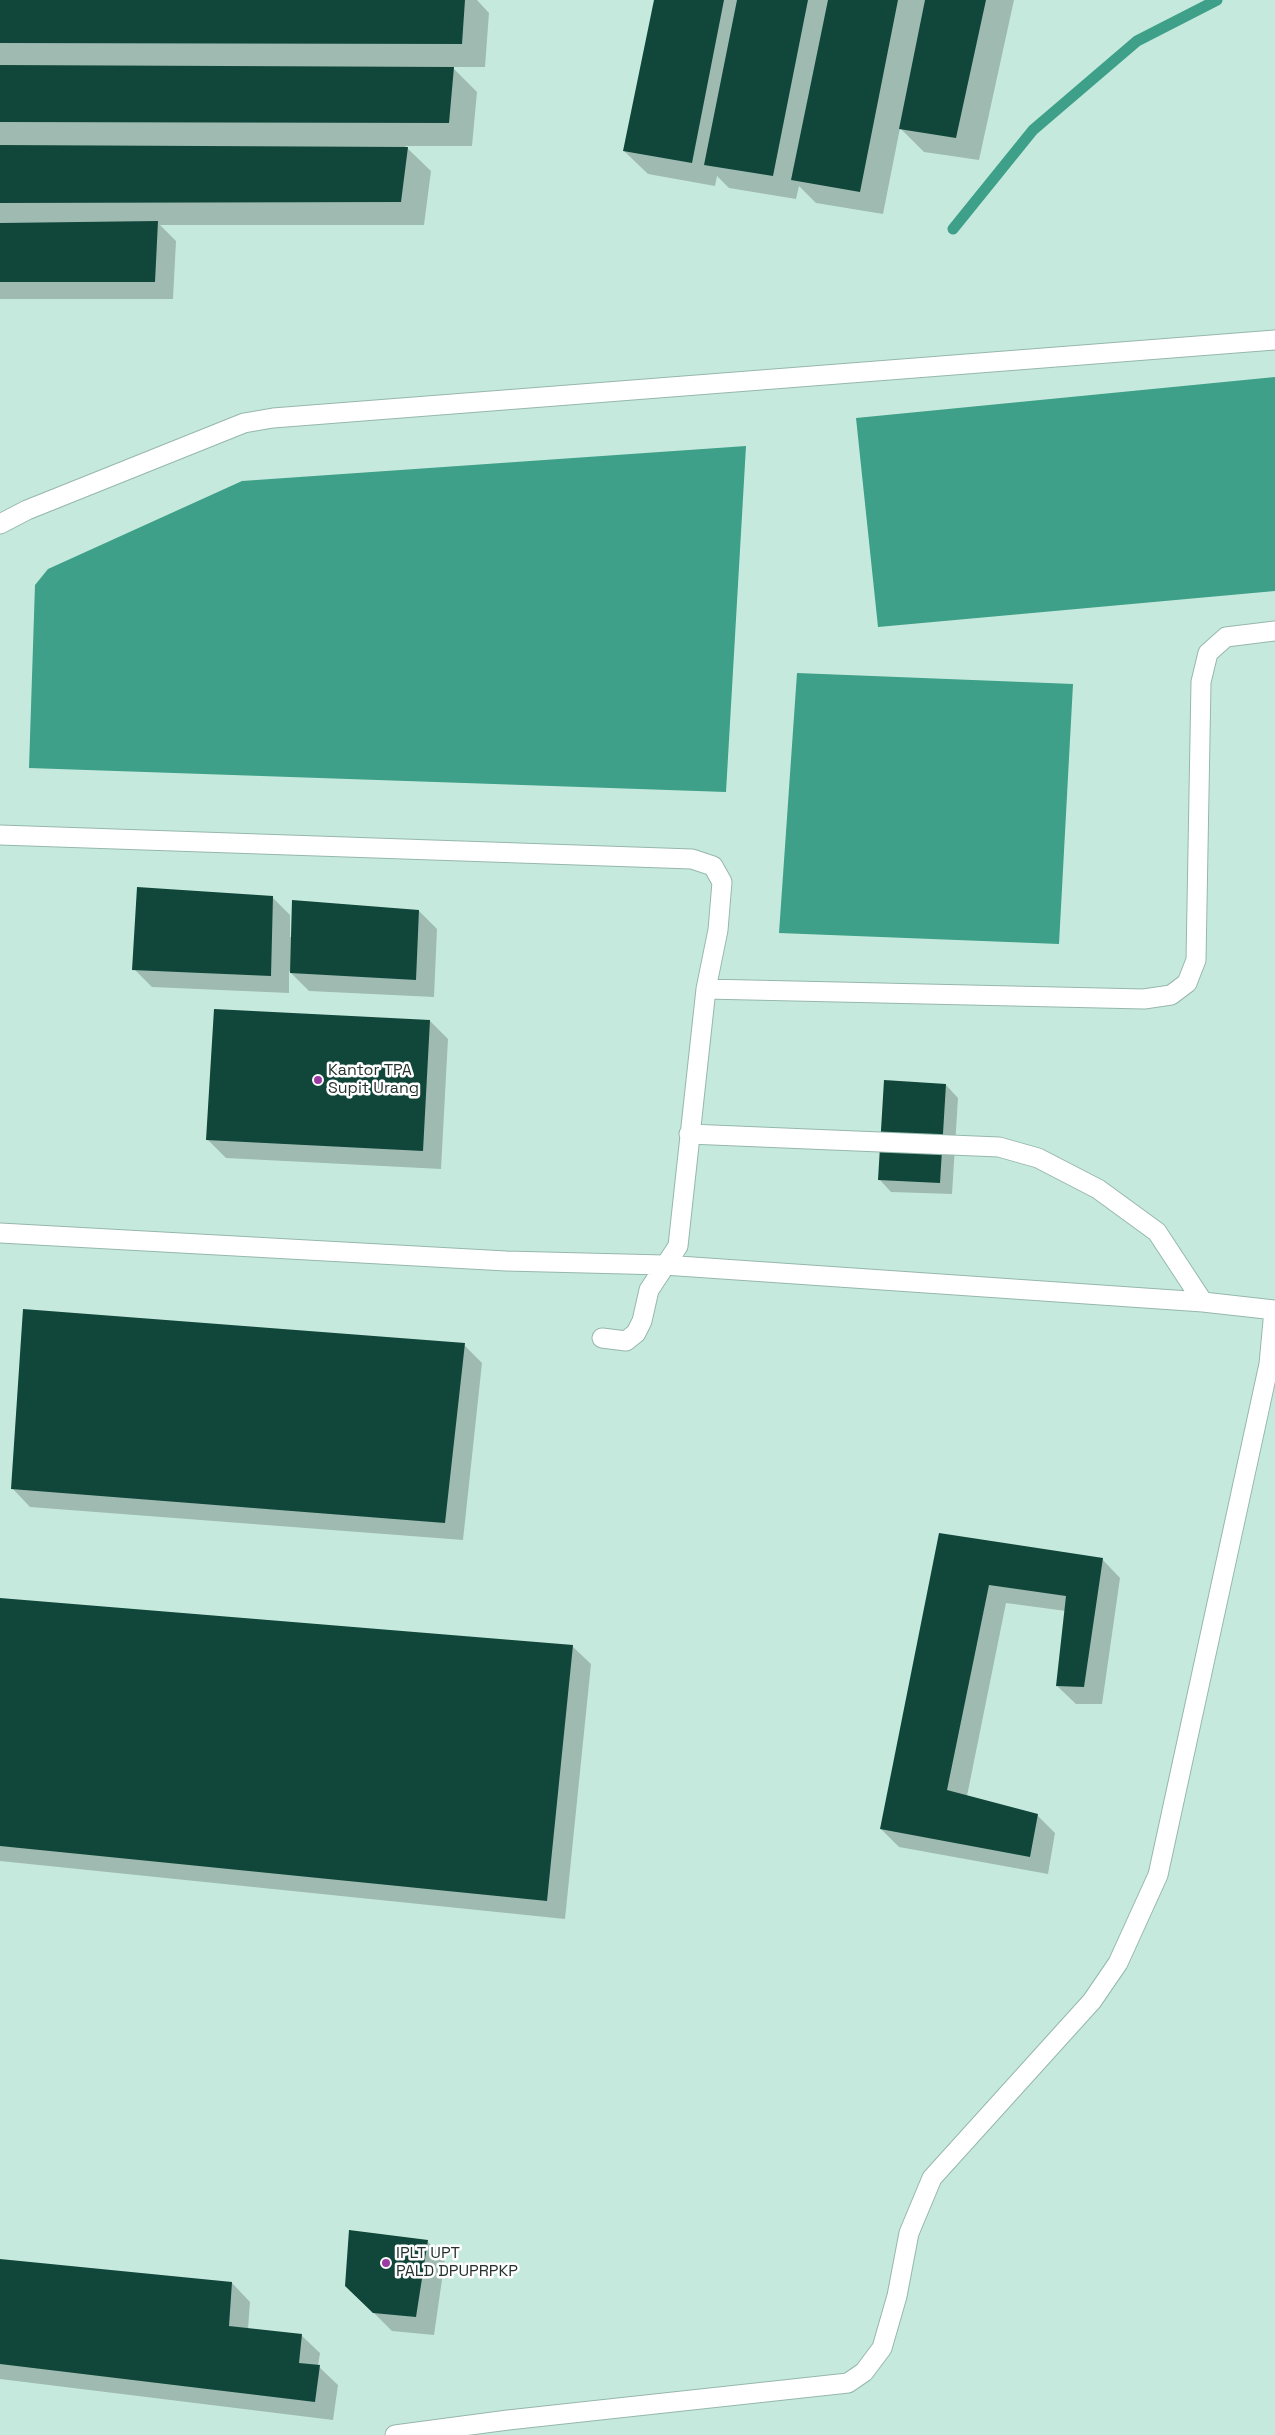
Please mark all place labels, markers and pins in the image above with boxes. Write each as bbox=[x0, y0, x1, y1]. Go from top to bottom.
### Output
place label: Kantor TPA Supit Urang bbox=[328, 1061, 419, 1099]
marker: Kantor TPA Supit Urang bbox=[312, 1074, 324, 1086]
place label: IPLT UPT PALD DPUPRPKP bbox=[396, 2244, 518, 2282]
marker: IPLT UPT PALD DPUPRPKP bbox=[380, 2257, 392, 2269]

